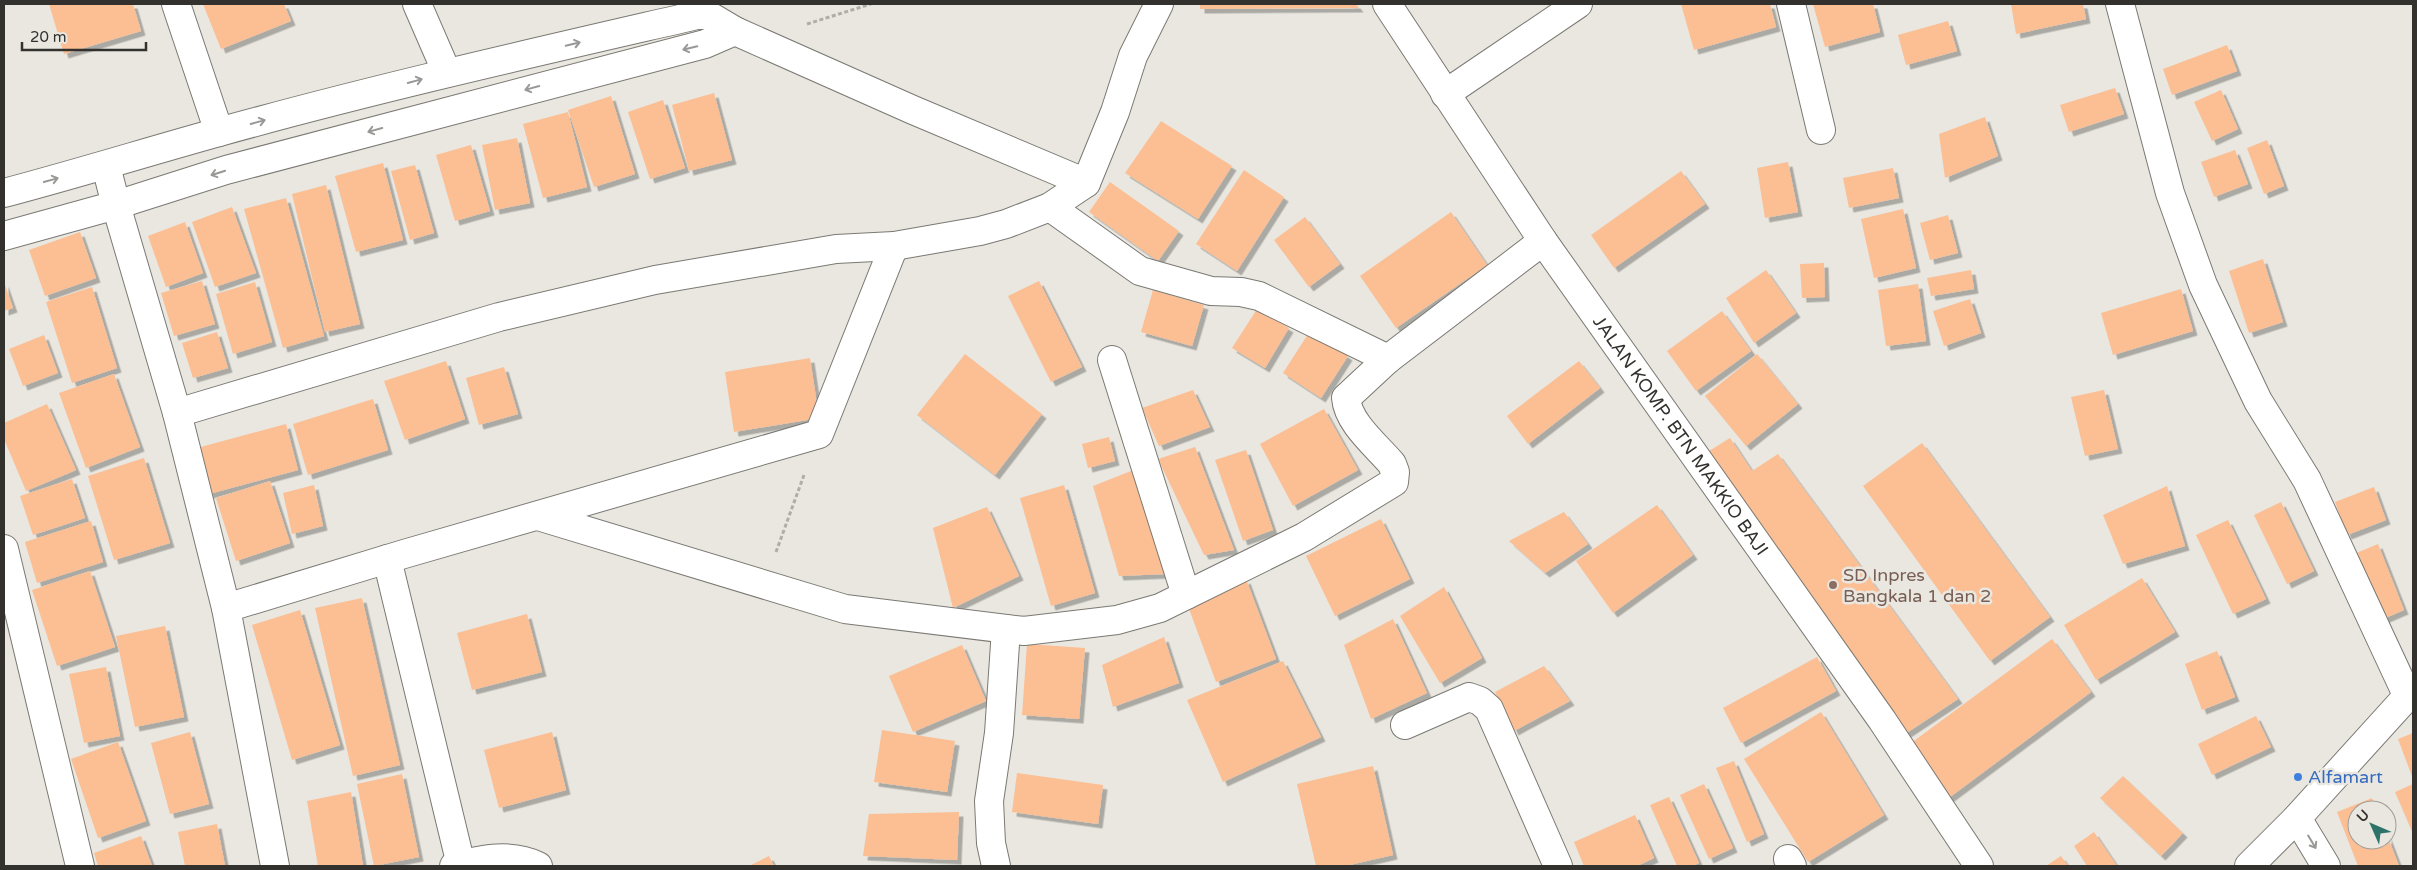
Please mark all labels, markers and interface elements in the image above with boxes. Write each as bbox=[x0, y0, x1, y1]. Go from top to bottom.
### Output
scale bar bbox=[22, 20, 146, 52]
text: 20 m bbox=[30, 28, 67, 46]
one-way arrow bbox=[565, 39, 581, 48]
one-way arrow bbox=[682, 44, 698, 53]
one-way arrow bbox=[407, 76, 423, 85]
one-way arrow bbox=[525, 84, 541, 94]
one-way arrow bbox=[249, 117, 265, 126]
one-way arrow bbox=[368, 126, 384, 136]
one-way arrow bbox=[211, 168, 227, 178]
one-way arrow bbox=[42, 175, 58, 185]
street label: JALAN KOMP. BTN MAKKIO BAJI bbox=[1588, 311, 1773, 560]
place label: SD Inpres Bangkala 1 dan 2 bbox=[1843, 564, 1991, 607]
marker: SD Inpres Bangkala 1 dan 2 bbox=[1827, 579, 1839, 591]
place label: Alfamart bbox=[2308, 766, 2383, 788]
marker: Alfamart bbox=[2292, 771, 2304, 783]
north arrow bbox=[2347, 800, 2397, 850]
text: U bbox=[2353, 806, 2373, 826]
one-way arrow bbox=[2307, 835, 2317, 849]

